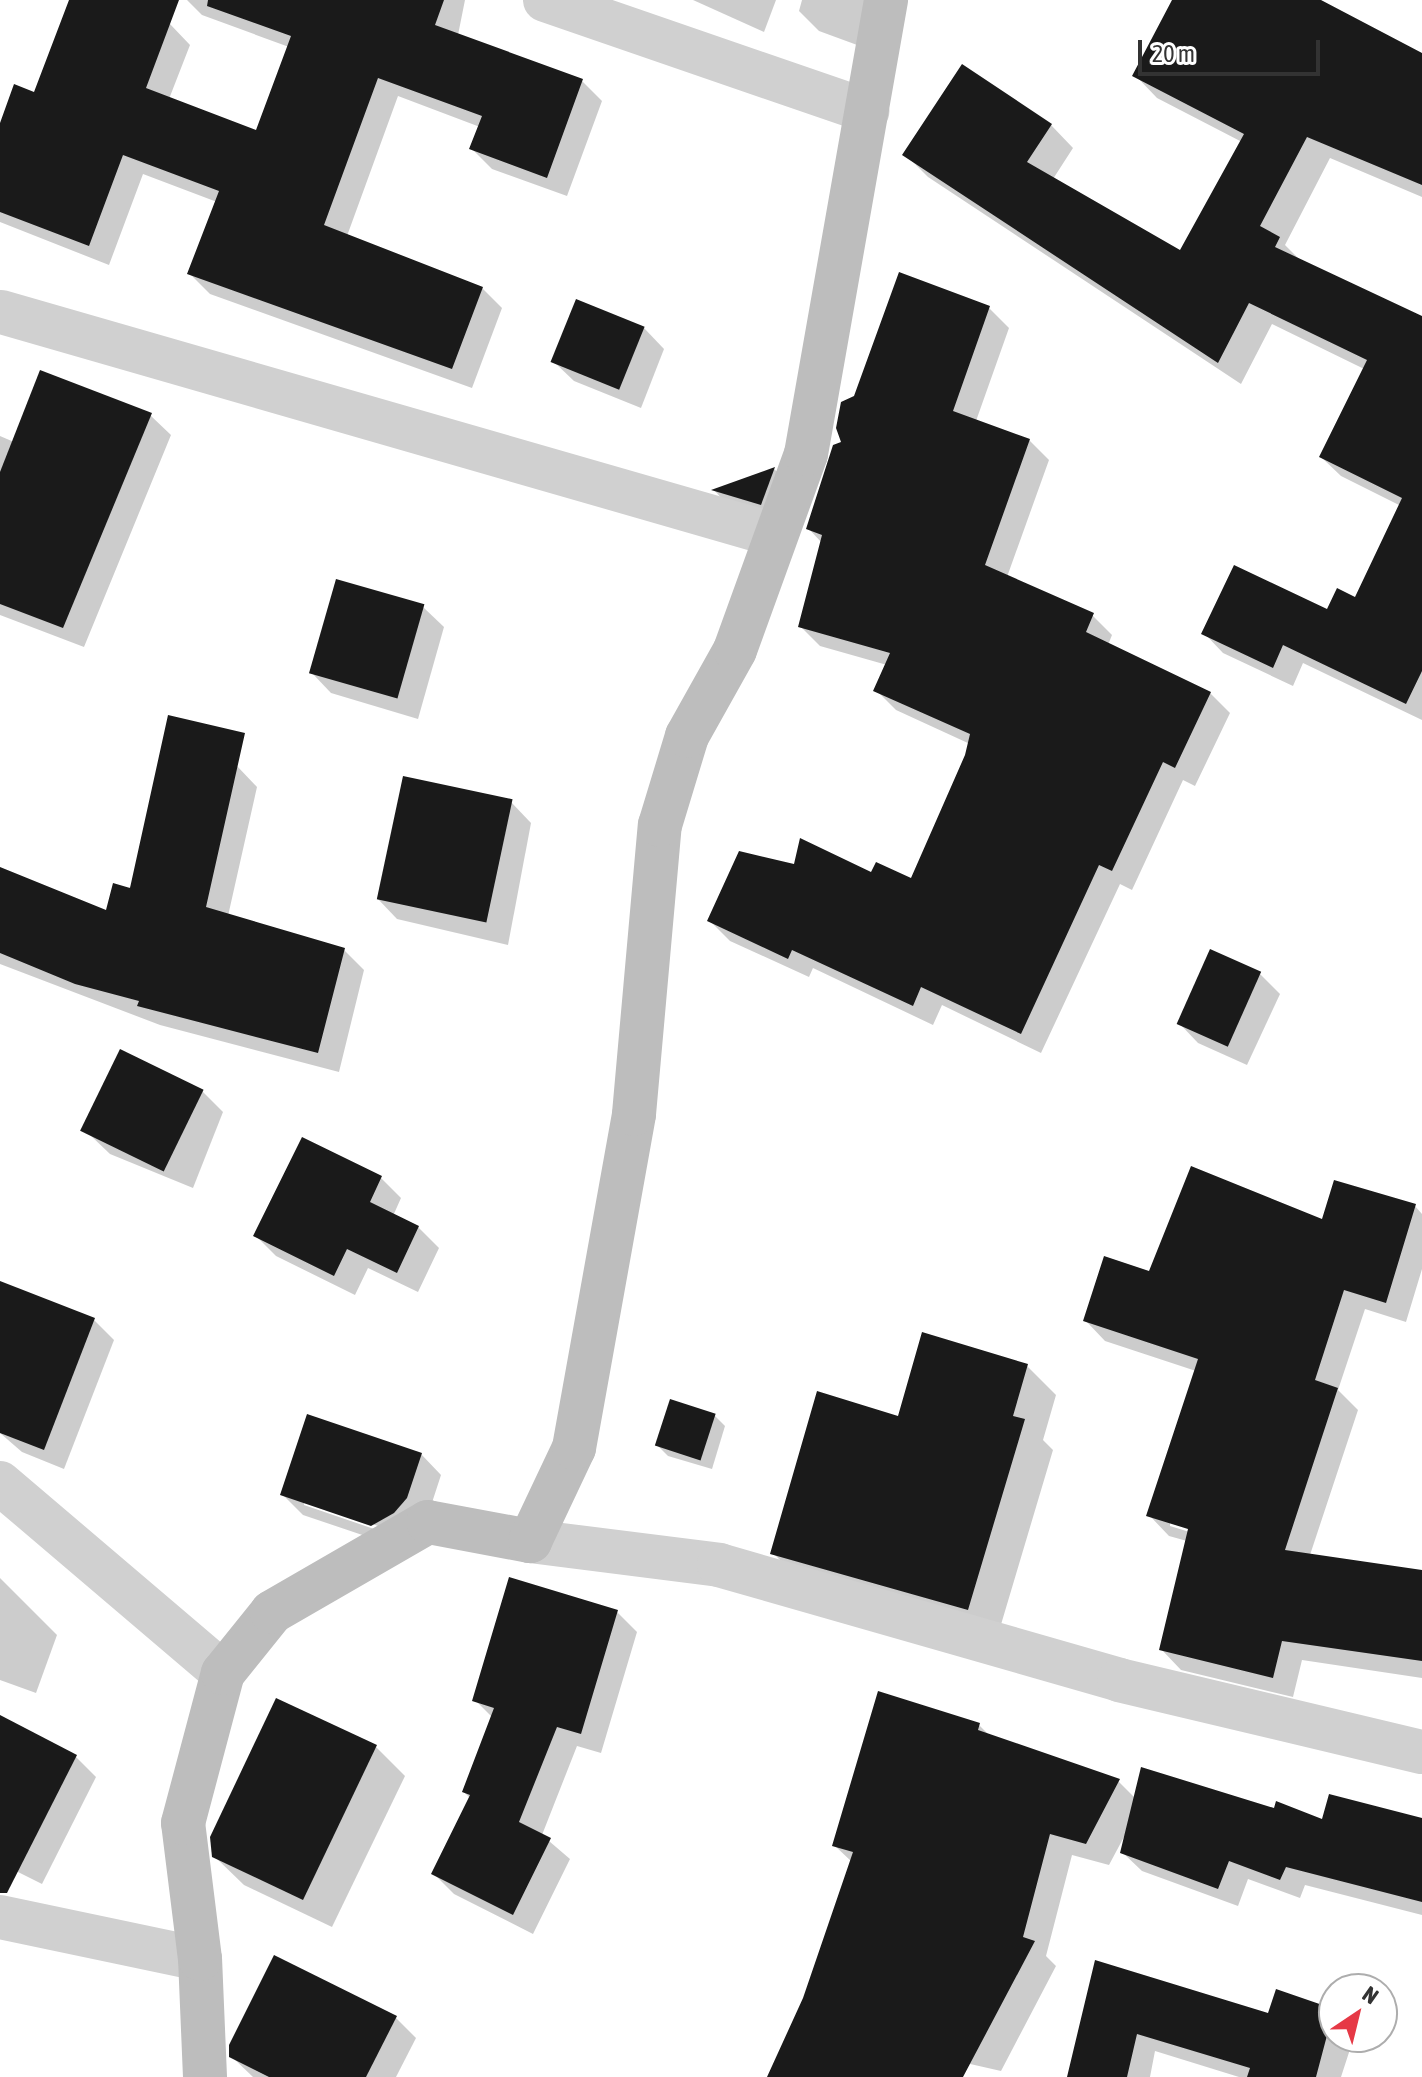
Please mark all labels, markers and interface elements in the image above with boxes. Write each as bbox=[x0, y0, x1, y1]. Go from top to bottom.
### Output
scale bar bbox=[1142, 24, 1324, 74]
text: 20 m bbox=[1152, 40, 1195, 67]
north arrow bbox=[1318, 1973, 1398, 2053]
text: N bbox=[1358, 1981, 1383, 2009]

